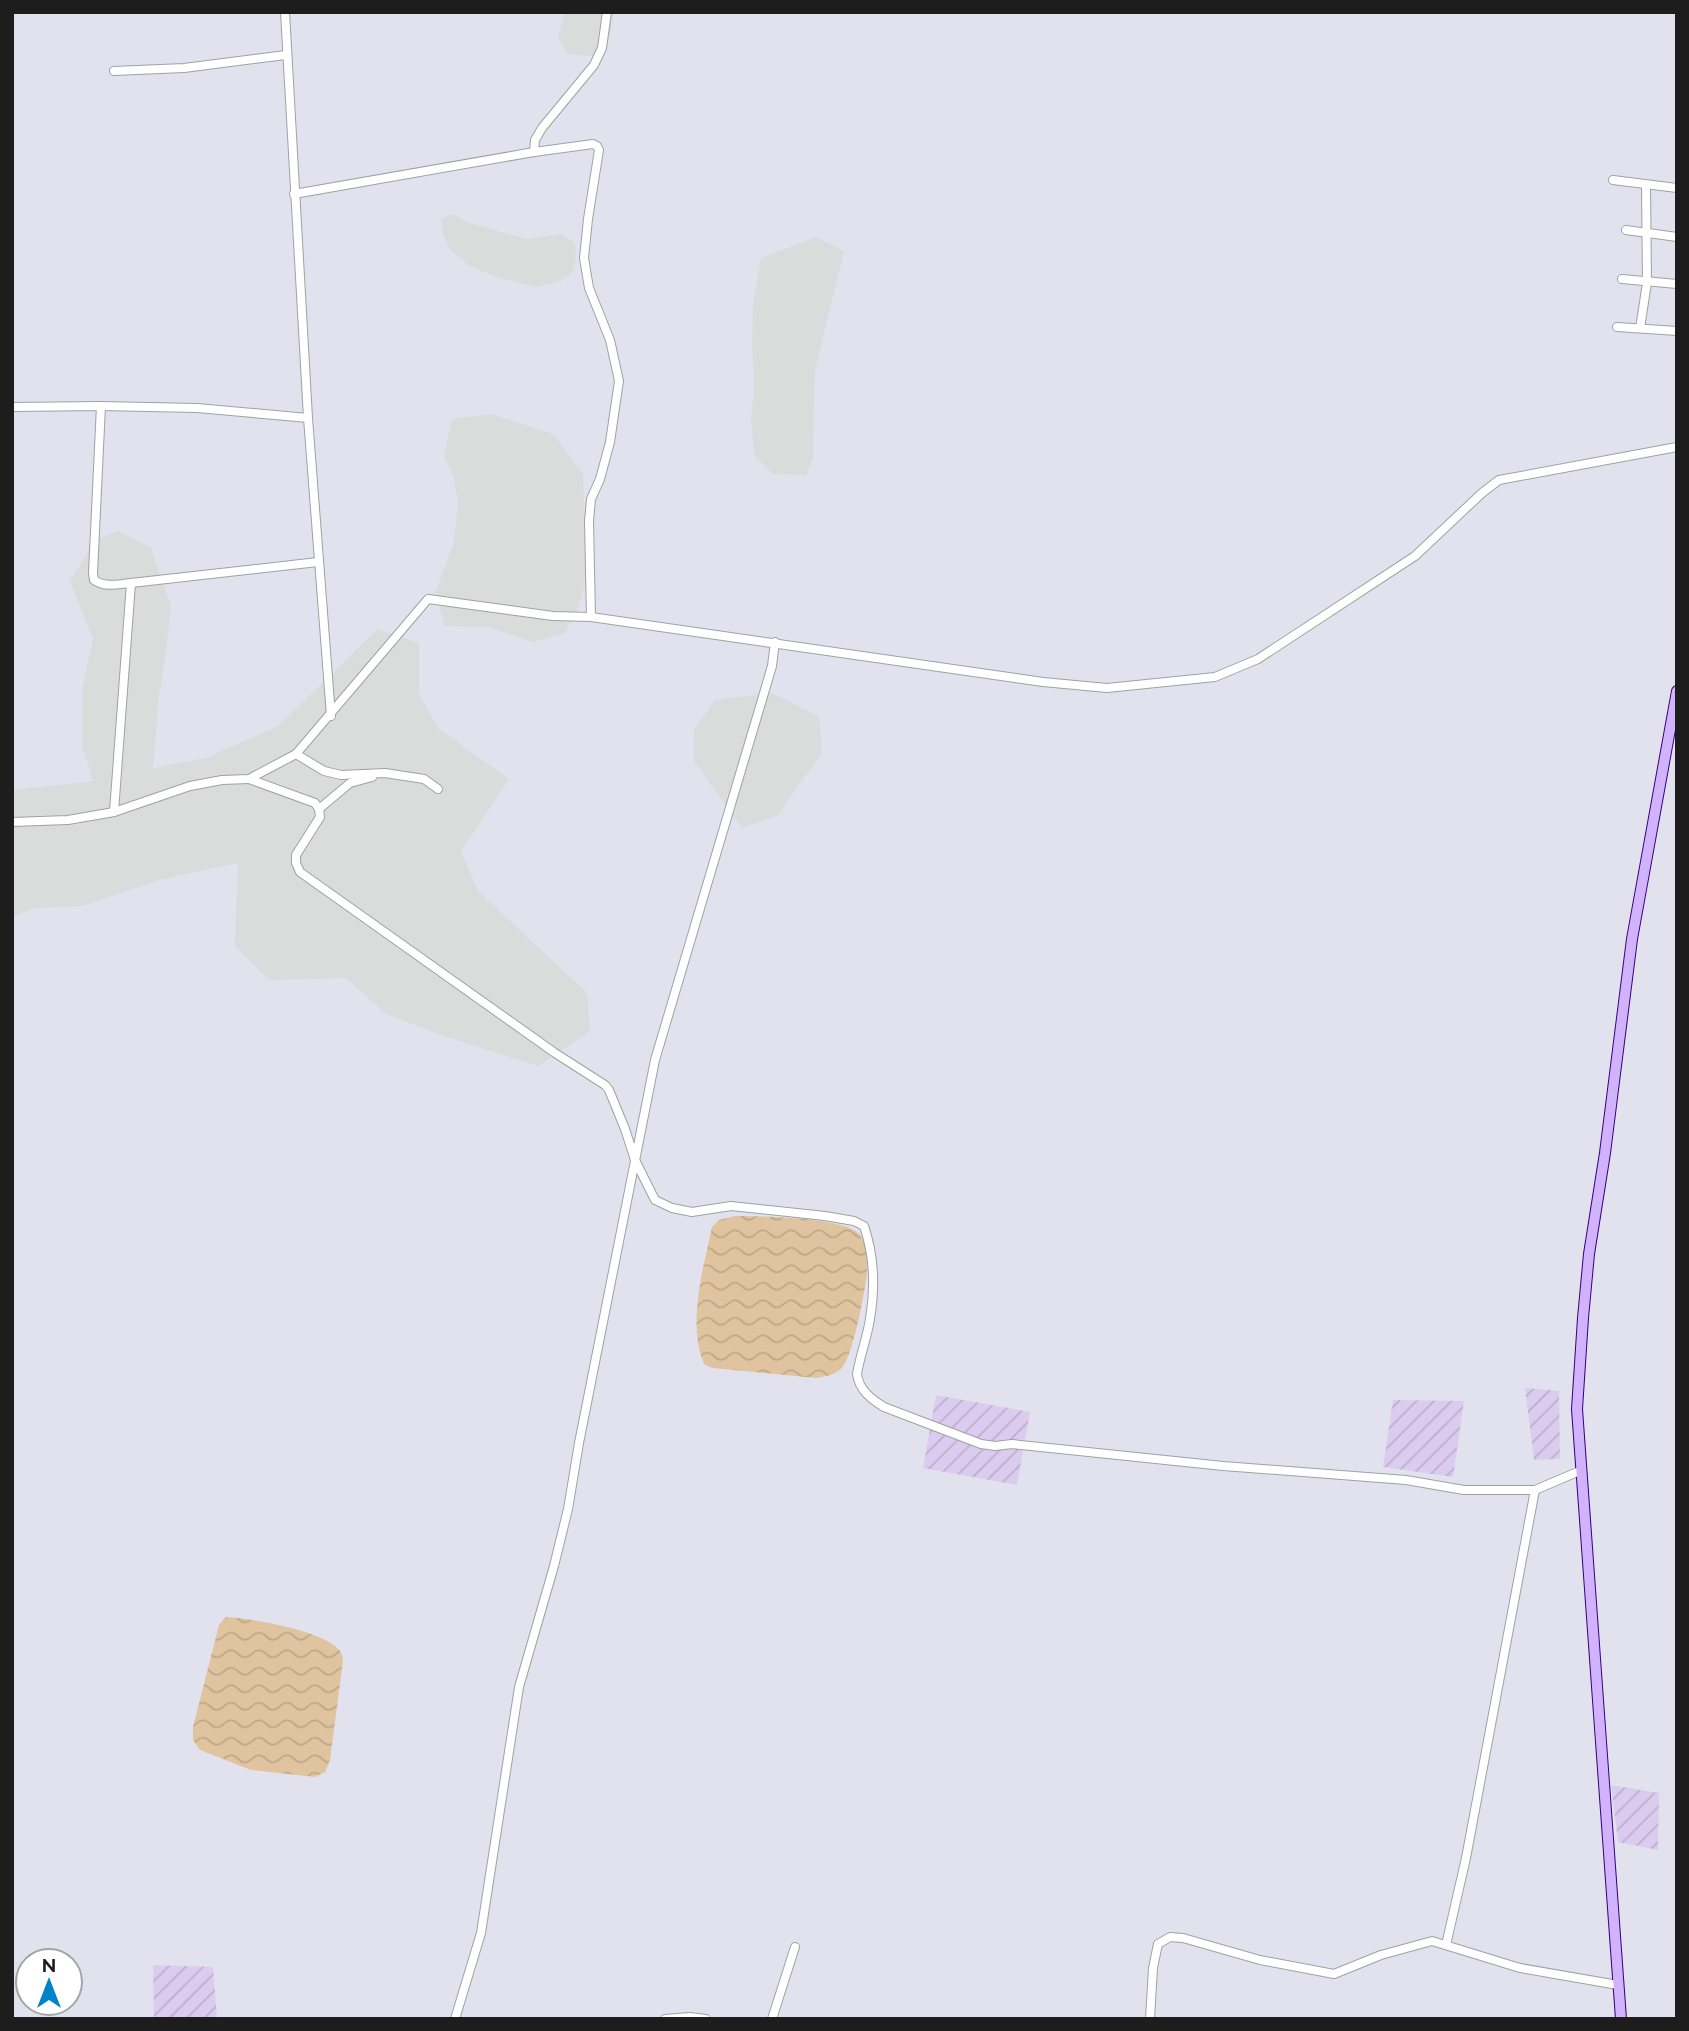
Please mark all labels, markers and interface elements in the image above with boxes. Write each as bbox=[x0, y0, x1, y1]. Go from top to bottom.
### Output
north arrow bbox=[14, 1947, 84, 2017]
text: N bbox=[42, 1954, 56, 1976]

